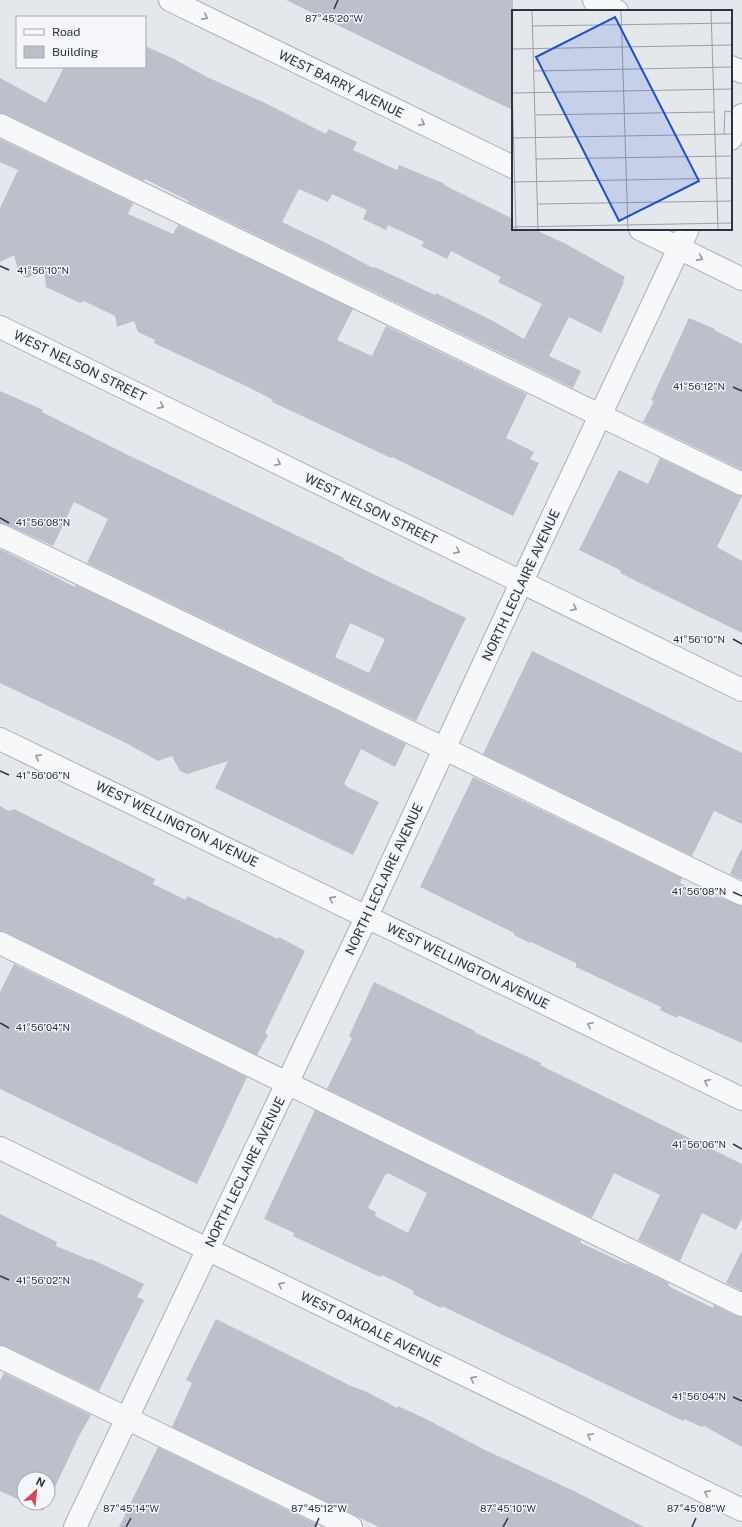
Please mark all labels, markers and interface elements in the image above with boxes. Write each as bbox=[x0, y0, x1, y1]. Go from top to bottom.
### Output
inset map bbox=[512, 10, 732, 230]
one-way arrow bbox=[200, 12, 208, 20]
text: 87°45'20"W bbox=[305, 12, 363, 24]
legend bbox=[16, 16, 146, 68]
text: Road bbox=[52, 25, 80, 39]
text: Building bbox=[52, 45, 98, 59]
street label: WEST BARRY AVENUE bbox=[276, 47, 406, 121]
one-way arrow bbox=[418, 118, 426, 126]
one-way arrow bbox=[696, 253, 703, 261]
text: 41°56'10"N bbox=[17, 264, 69, 276]
street label: WEST NELSON STREET bbox=[11, 327, 149, 405]
text: 41°56'12"N bbox=[673, 380, 725, 392]
one-way arrow bbox=[156, 401, 164, 409]
one-way arrow bbox=[273, 458, 281, 466]
street label: WEST NELSON STREET bbox=[302, 470, 440, 548]
street label: NORTH LECLAIRE AVENUE bbox=[479, 507, 563, 663]
text: 41°56'08"N bbox=[16, 516, 70, 528]
one-way arrow bbox=[453, 546, 460, 554]
one-way arrow bbox=[570, 603, 577, 611]
text: 41°56'10"N bbox=[673, 633, 725, 645]
one-way arrow bbox=[35, 754, 43, 762]
text: 41°56'06"N bbox=[16, 769, 70, 781]
street label: WEST WELLINGTON AVENUE bbox=[93, 778, 261, 870]
street label: NORTH LECLAIRE AVENUE bbox=[342, 801, 426, 957]
text: 41°56'08"N bbox=[672, 885, 726, 897]
one-way arrow bbox=[328, 896, 336, 904]
street label: WEST WELLINGTON AVENUE bbox=[384, 920, 552, 1012]
text: 41°56'04"N bbox=[16, 1021, 70, 1033]
one-way arrow bbox=[587, 1022, 594, 1030]
one-way arrow bbox=[704, 1079, 711, 1087]
street label: NORTH LECLAIRE AVENUE bbox=[202, 1094, 288, 1250]
text: 41°56'06"N bbox=[672, 1138, 726, 1150]
text: 41°56'02"N bbox=[16, 1274, 70, 1286]
one-way arrow bbox=[278, 1282, 285, 1290]
street label: WEST OAKDALE AVENUE bbox=[298, 1288, 444, 1370]
one-way arrow bbox=[470, 1376, 478, 1384]
text: 41°56'04"N bbox=[672, 1390, 726, 1402]
one-way arrow bbox=[587, 1433, 594, 1441]
north arrow bbox=[16, 1471, 56, 1511]
text: N bbox=[34, 1475, 47, 1489]
one-way arrow bbox=[704, 1490, 711, 1498]
text: 87°45'14"W bbox=[103, 1502, 160, 1514]
text: 87°45'12"W bbox=[291, 1502, 347, 1514]
text: 87°45'10"W bbox=[480, 1502, 536, 1514]
text: 87°45'08"W bbox=[667, 1502, 726, 1514]

